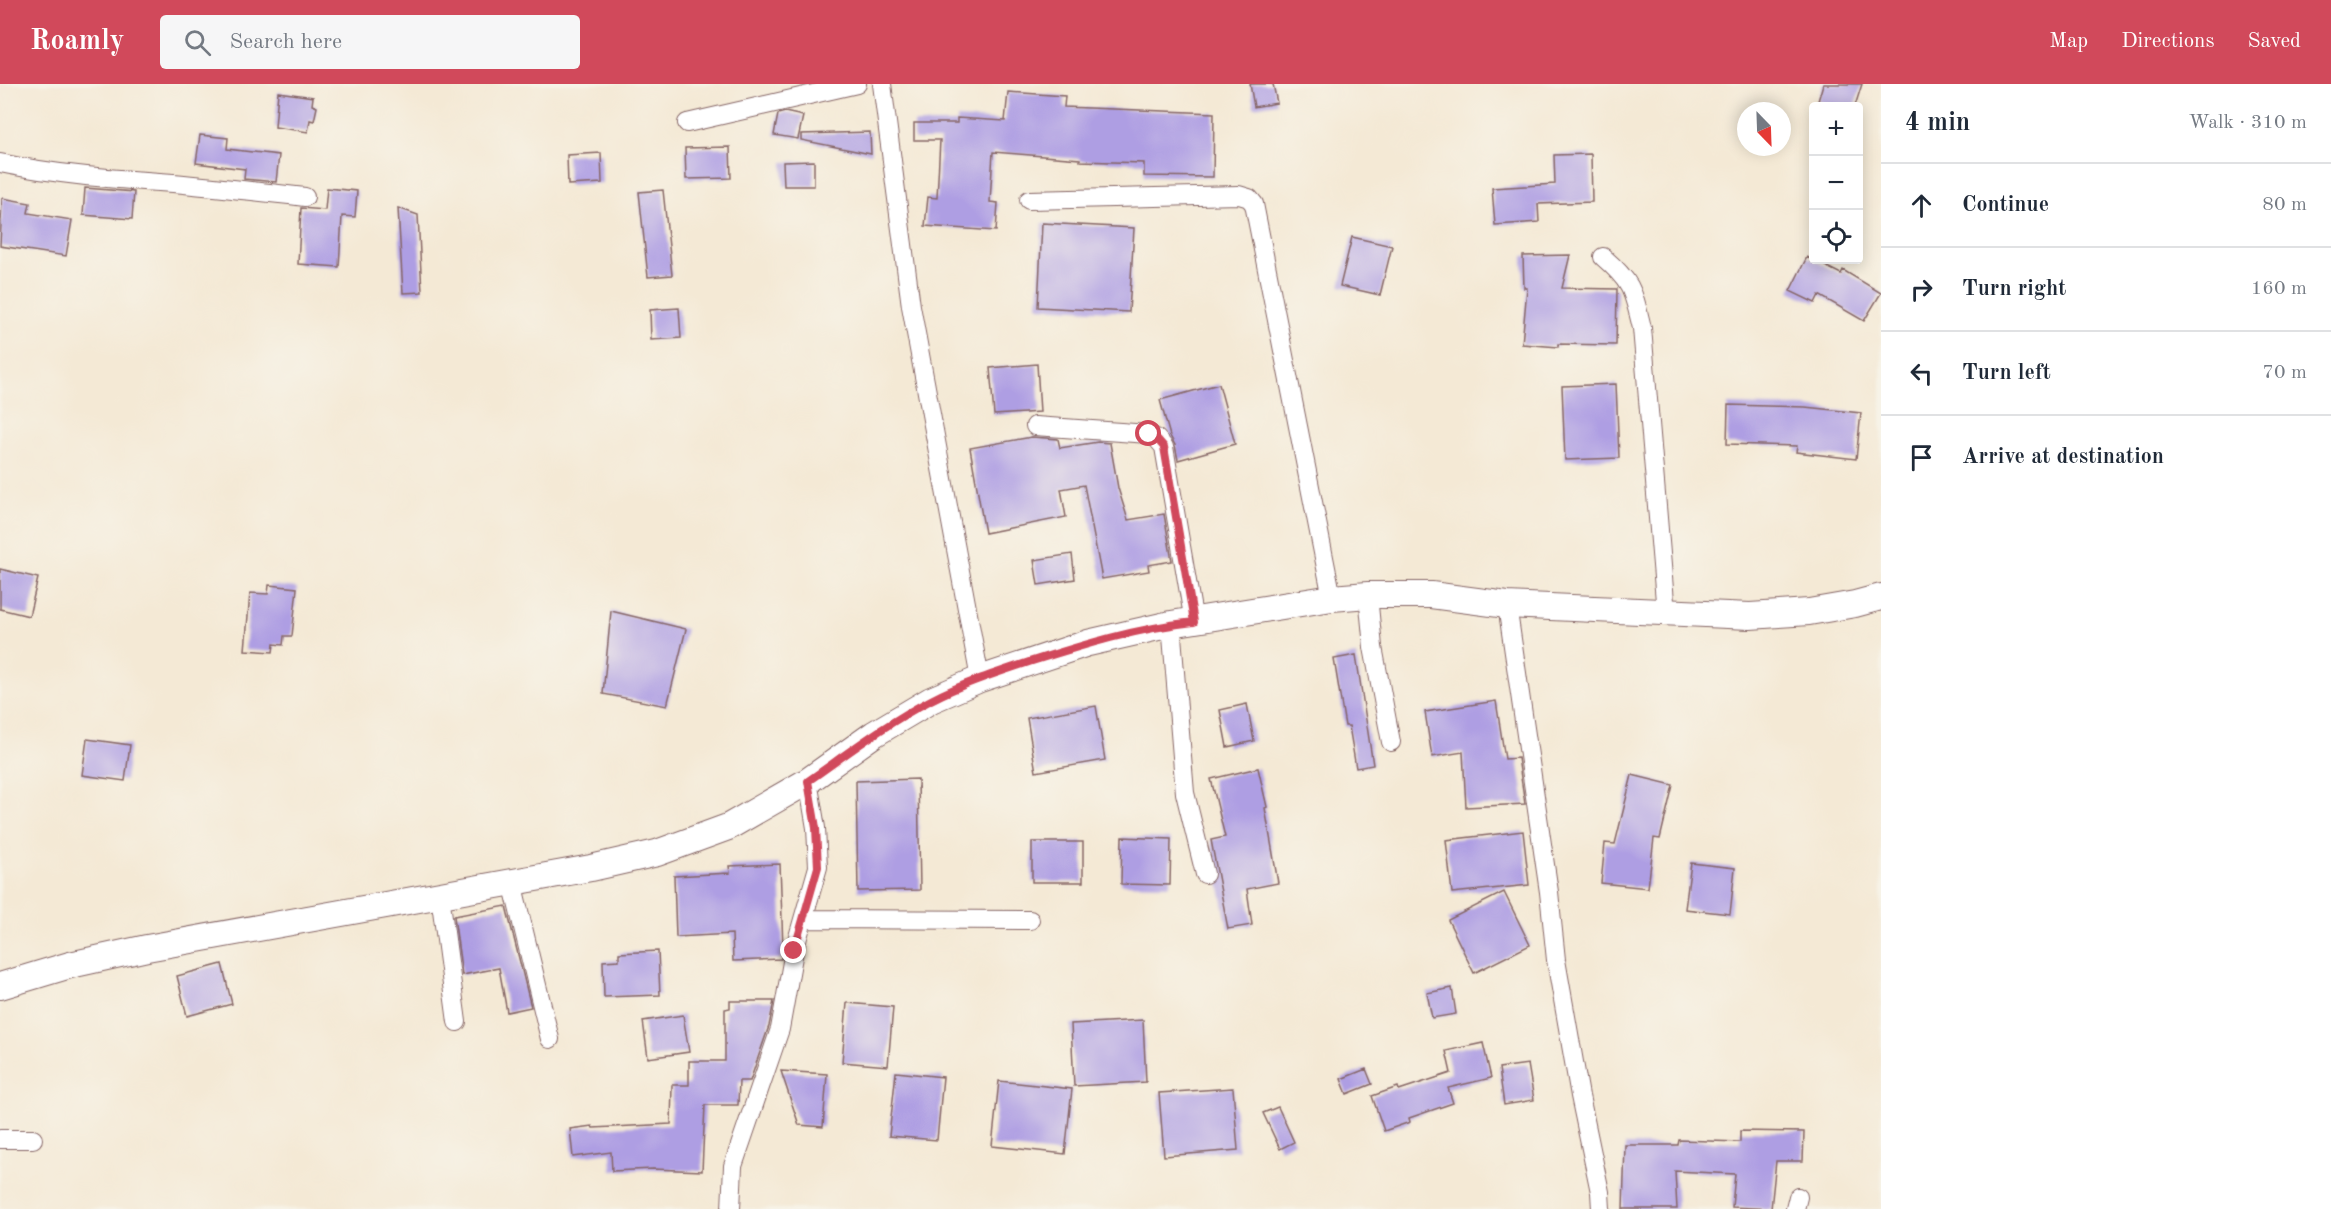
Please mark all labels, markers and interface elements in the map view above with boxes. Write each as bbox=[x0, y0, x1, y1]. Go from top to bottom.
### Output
search box bbox=[160, 15, 580, 69]
icon: search bbox=[181, 26, 214, 59]
text: Roamly bbox=[30, 28, 124, 56]
text: Search here bbox=[229, 31, 342, 53]
text: Map bbox=[2049, 31, 2088, 52]
text: Directions bbox=[2121, 31, 2215, 52]
text: Saved bbox=[2248, 31, 2301, 52]
north arrow bbox=[1737, 102, 1791, 156]
map controls bbox=[1809, 102, 1863, 264]
button: + bbox=[1809, 102, 1863, 156]
text: 4 min bbox=[1905, 110, 1970, 136]
text: Walk · 310 m bbox=[2188, 113, 2307, 133]
button: − bbox=[1809, 156, 1863, 210]
icon: ahead bbox=[1905, 189, 1938, 222]
text: Continue bbox=[1962, 194, 2049, 216]
text: 80 m bbox=[2262, 195, 2307, 215]
button: locate bbox=[1809, 210, 1863, 264]
icon: right bbox=[1905, 273, 1938, 306]
text: Turn right bbox=[1962, 278, 2066, 300]
text: 160 m bbox=[2251, 279, 2307, 299]
icon: left bbox=[1905, 357, 1938, 390]
text: Turn left bbox=[1962, 362, 2051, 384]
text: 70 m bbox=[2262, 363, 2307, 383]
route start bbox=[1135, 420, 1161, 446]
icon: arrive bbox=[1905, 441, 1938, 474]
text: Arrive at destination bbox=[1962, 446, 2164, 468]
route end bbox=[780, 937, 806, 963]

